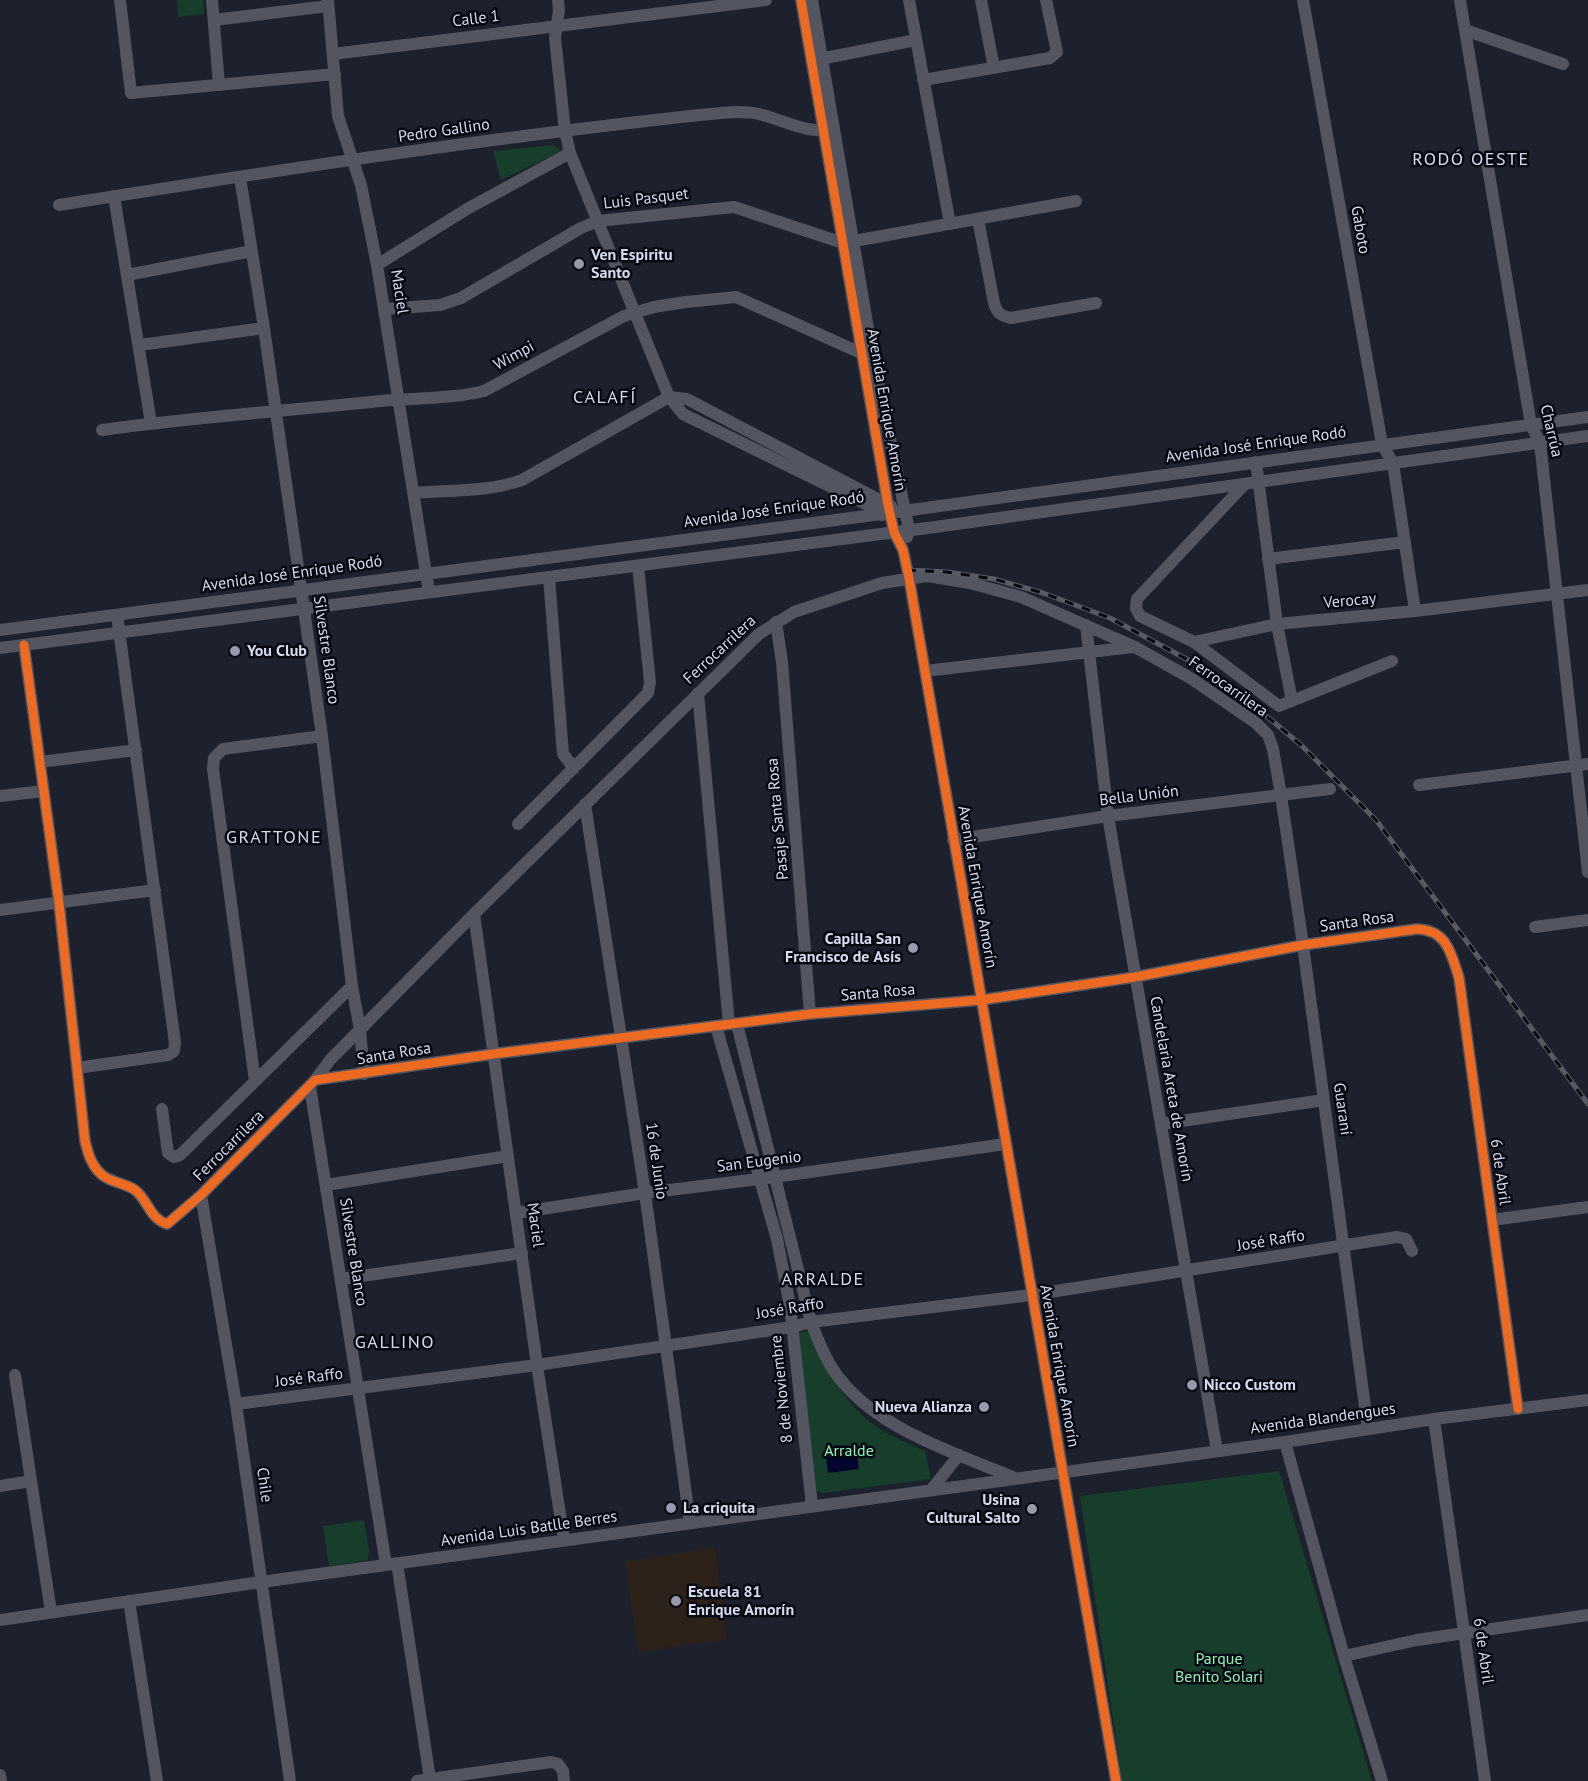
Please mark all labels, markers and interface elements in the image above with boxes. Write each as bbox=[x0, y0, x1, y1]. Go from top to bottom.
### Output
street label: Calle 1 bbox=[451, 7, 501, 31]
street label: Pedro Gallino bbox=[397, 115, 491, 147]
district label: RODÓ OESTE bbox=[1412, 149, 1530, 171]
street label: Luis Pasquet bbox=[602, 184, 690, 214]
street label: Gaboto bbox=[1346, 204, 1374, 256]
place label: Ven Espiritu Santo bbox=[591, 245, 673, 283]
marker: Ven Espiritu Santo bbox=[572, 257, 586, 271]
street label: Maciel bbox=[386, 268, 412, 316]
street label: Avenida Enrique Amorín bbox=[862, 327, 910, 493]
street label: Wimpi bbox=[490, 337, 538, 375]
district label: CALAFÍ bbox=[573, 387, 637, 409]
street label: Charrúa bbox=[1536, 403, 1566, 459]
street label: Avenida José Enrique Rodó bbox=[1165, 423, 1347, 467]
street label: Avenida José Enrique Rodó bbox=[683, 488, 865, 532]
street label: Avenida José Enrique Rodó bbox=[201, 552, 383, 596]
street label: Verocay bbox=[1323, 589, 1377, 613]
street label: Silvestre Blanco bbox=[309, 595, 343, 705]
street label: Ferrocarrilera bbox=[680, 611, 760, 689]
place label: You Club bbox=[247, 641, 307, 661]
marker: You Club bbox=[228, 644, 242, 658]
street label: Ferrocarrilera bbox=[1185, 653, 1271, 721]
street label: Pasaje Santa Rosa bbox=[763, 757, 793, 881]
street label: Bella Unión bbox=[1098, 782, 1180, 810]
street label: Avenida Enrique Amorín bbox=[953, 804, 1001, 970]
district label: GRATTONE bbox=[226, 827, 322, 849]
street label: Santa Rosa bbox=[1319, 907, 1395, 937]
place label: Capilla San Francisco de Asís bbox=[785, 929, 901, 967]
marker: Capilla San Francisco de Asís bbox=[906, 941, 920, 955]
street label: Santa Rosa bbox=[840, 980, 916, 1006]
street label: Candelaria Areta de Amorín bbox=[1145, 995, 1197, 1183]
street label: Santa Rosa bbox=[356, 1039, 432, 1069]
street label: Guaraní bbox=[1329, 1082, 1355, 1136]
street label: Ferrocarrilera bbox=[190, 1107, 268, 1185]
street label: 16 de Junio bbox=[641, 1121, 671, 1201]
street label: 6 de Abril bbox=[1486, 1138, 1514, 1206]
street label: San Eugenio bbox=[716, 1147, 802, 1177]
street label: Silvestre Blanco bbox=[335, 1197, 371, 1307]
street label: Maciel bbox=[522, 1201, 548, 1249]
street label: José Raffo bbox=[1236, 1226, 1306, 1256]
district label: ARRALDE bbox=[781, 1269, 865, 1291]
street label: Avenida Enrique Amorín bbox=[1035, 1283, 1083, 1449]
street label: José Raffo bbox=[755, 1294, 825, 1324]
district label: GALLINO bbox=[355, 1332, 435, 1354]
street label: 8 de Noviembre bbox=[767, 1334, 797, 1444]
street label: José Raffo bbox=[274, 1364, 344, 1392]
place label: Nicco Custom bbox=[1204, 1375, 1296, 1395]
marker: Nicco Custom bbox=[1185, 1378, 1199, 1392]
place label: Nueva Alianza bbox=[875, 1397, 972, 1417]
street label: Avenida Blandengues bbox=[1249, 1399, 1397, 1439]
marker: Nueva Alianza bbox=[977, 1400, 991, 1414]
park label: Arralde bbox=[824, 1441, 874, 1461]
street label: Chile bbox=[252, 1466, 276, 1504]
place label: Usina Cultural Salto bbox=[926, 1490, 1020, 1528]
place label: La criquita bbox=[683, 1498, 755, 1518]
marker: La criquita bbox=[664, 1501, 678, 1515]
marker: Usina Cultural Salto bbox=[1025, 1502, 1039, 1516]
street label: Avenida Luis Batlle Berres bbox=[440, 1507, 618, 1551]
place label: Escuela 81 Enrique Amorín bbox=[688, 1582, 794, 1620]
marker: Escuela 81 Enrique Amorín bbox=[669, 1594, 683, 1608]
street label: 6 de Abril bbox=[1469, 1617, 1497, 1685]
park label: Parque Benito Solari bbox=[1175, 1649, 1263, 1687]

